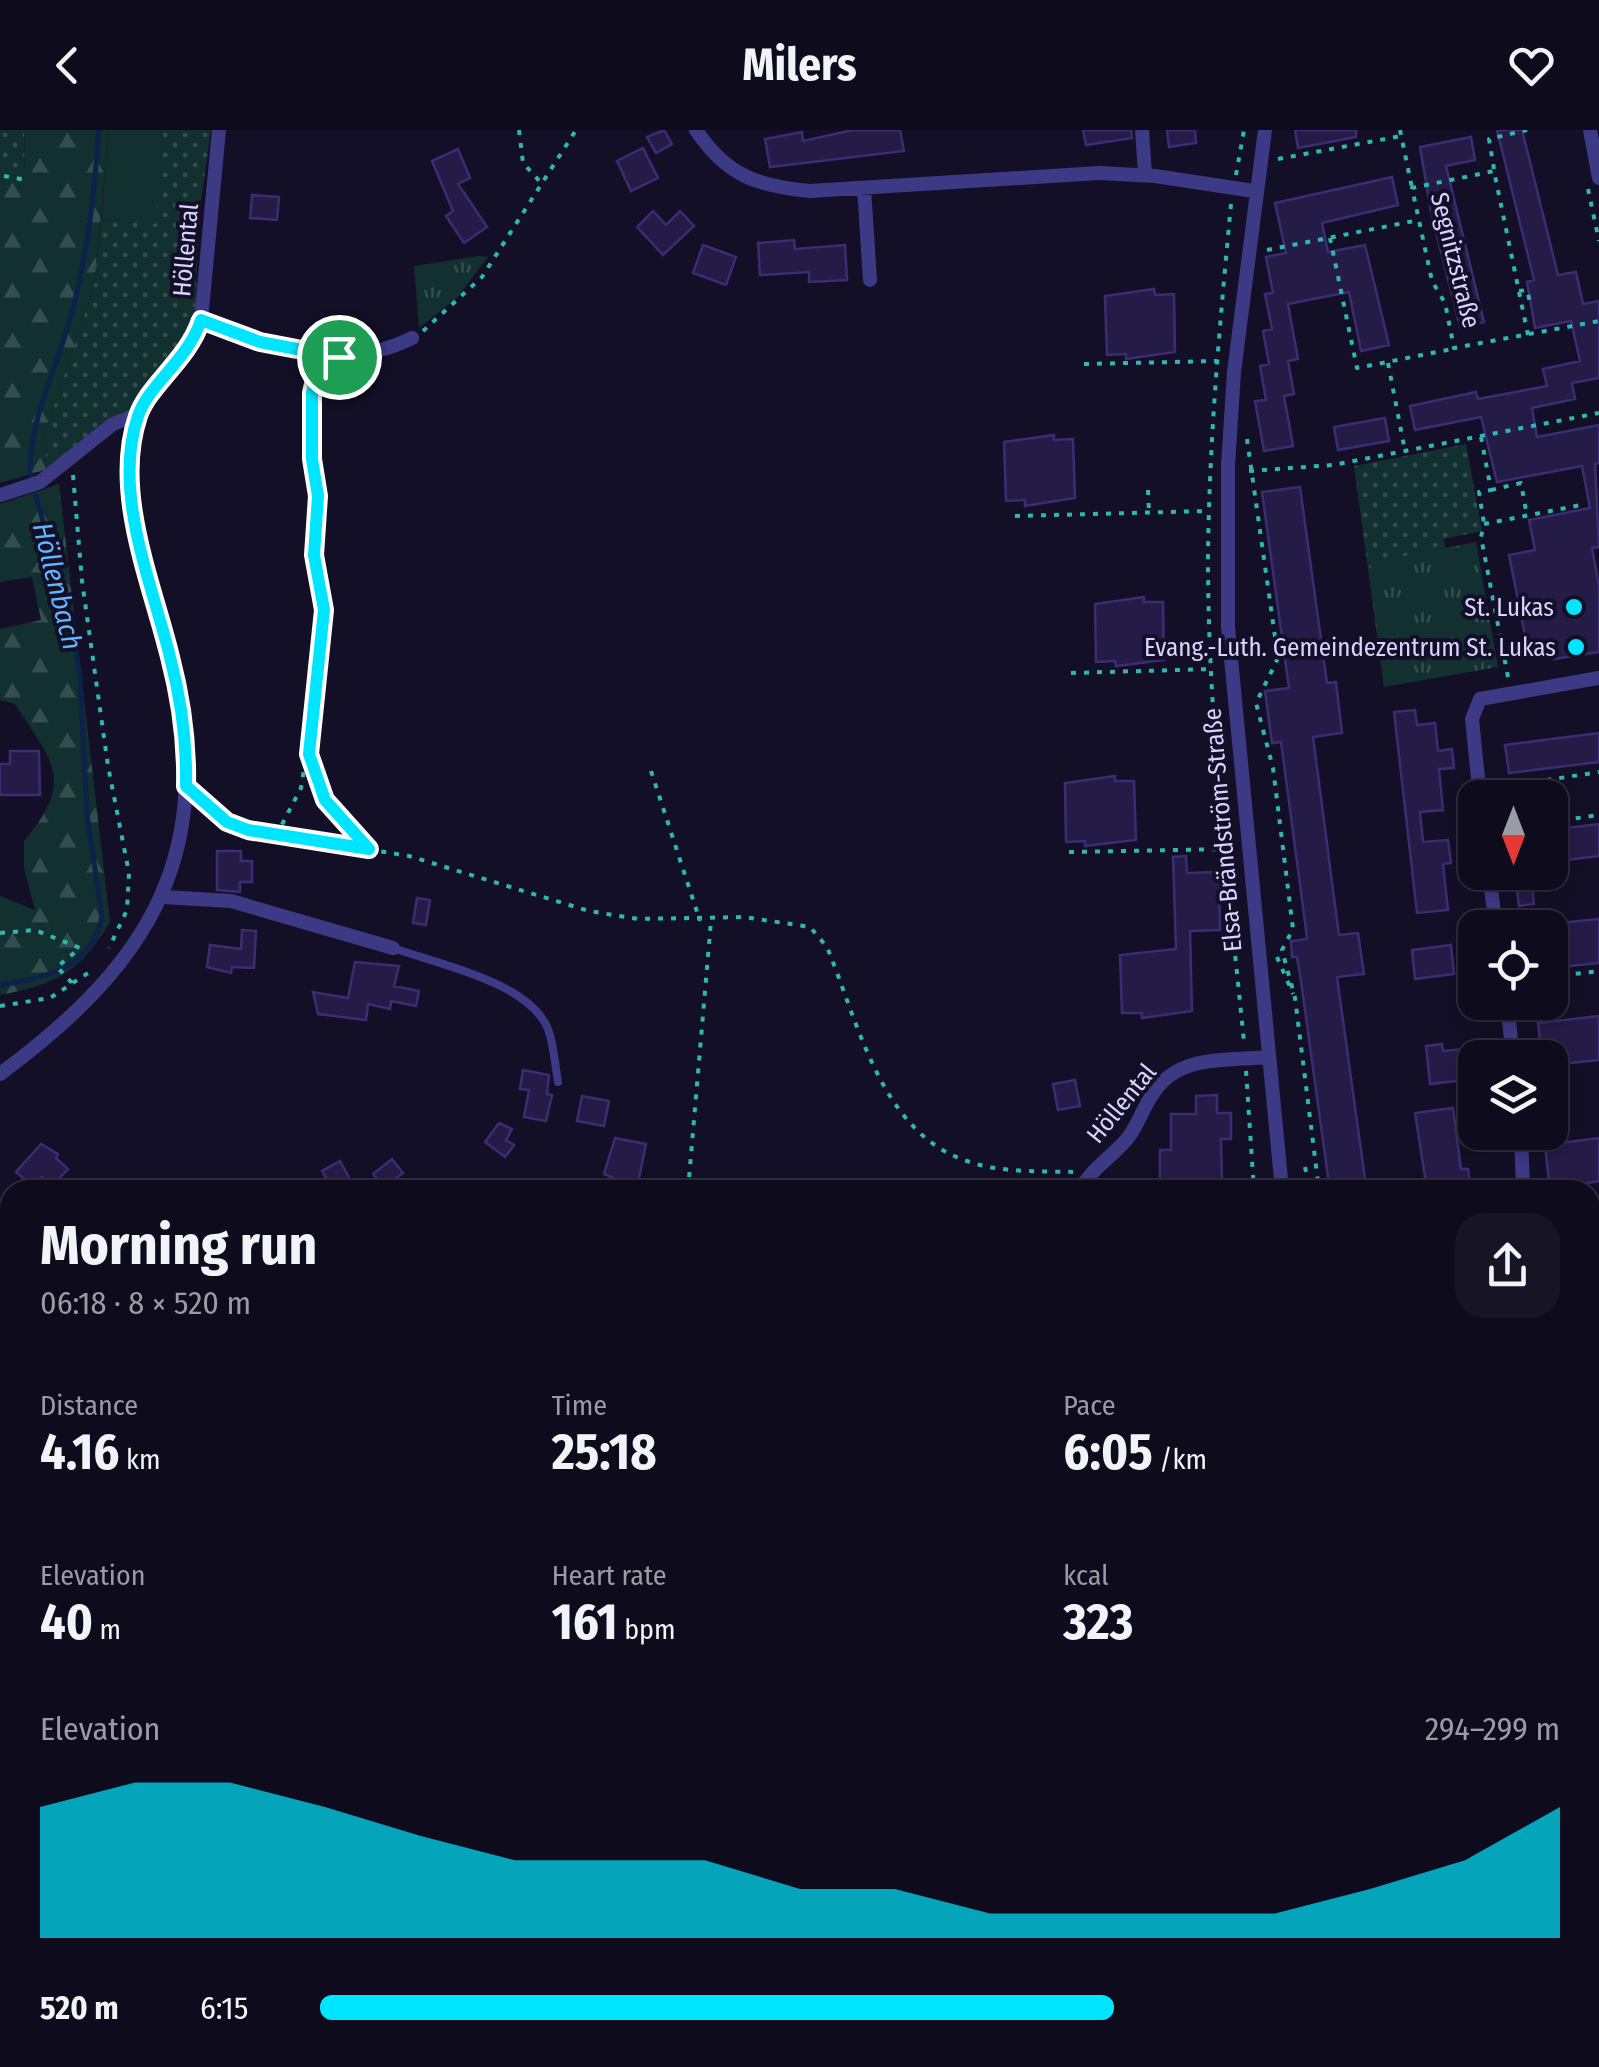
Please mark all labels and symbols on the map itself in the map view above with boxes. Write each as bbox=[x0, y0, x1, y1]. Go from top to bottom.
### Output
street label: Segnitzstraße bbox=[1424, 189, 1486, 331]
street label: Höllental bbox=[167, 202, 205, 298]
pin bbox=[297, 315, 382, 400]
water label: Höllenbach bbox=[26, 519, 89, 653]
place label: St. Lukas bbox=[1464, 593, 1554, 623]
marker: St. Lukas bbox=[1563, 596, 1585, 618]
place label: Evang.-Luth. Gemeindezentrum St. Lukas bbox=[1144, 633, 1556, 663]
marker: Evang.-Luth. Gemeindezentrum St. Lukas bbox=[1565, 636, 1587, 658]
street label: Elsa-Brändström-Straße bbox=[1197, 707, 1249, 953]
north arrow bbox=[1458, 780, 1568, 890]
street label: Höllental bbox=[1081, 1058, 1163, 1149]

